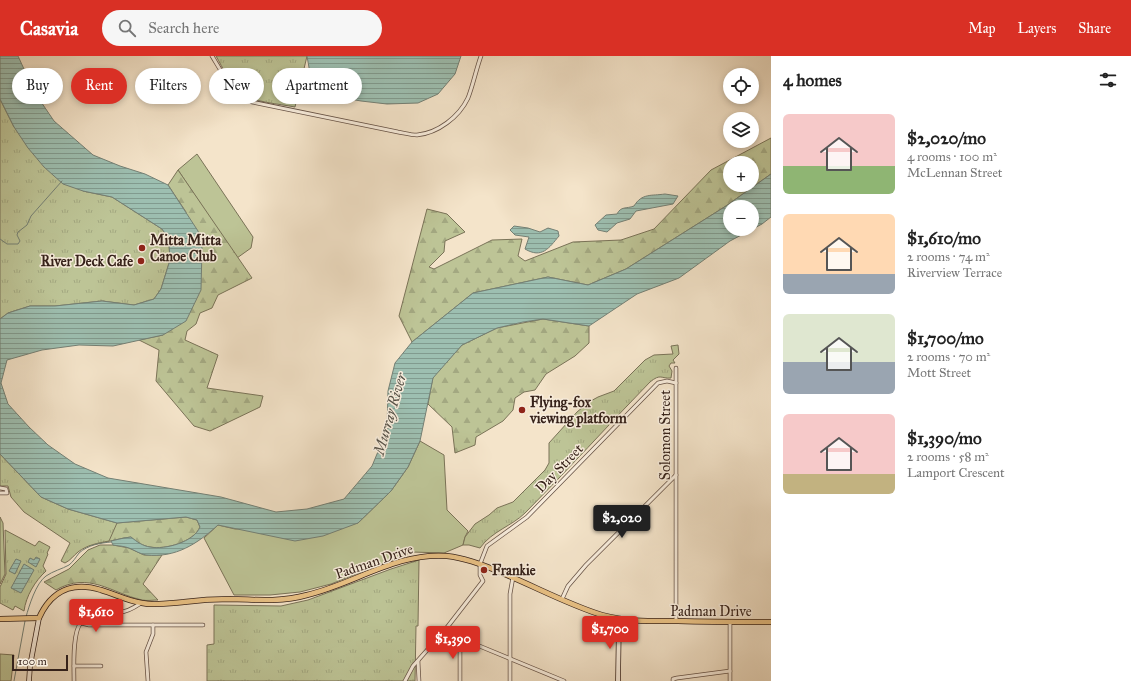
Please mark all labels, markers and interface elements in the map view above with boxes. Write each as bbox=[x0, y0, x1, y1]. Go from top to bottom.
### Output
search box bbox=[102, 10, 382, 46]
text: Casavia bbox=[20, 17, 78, 40]
icon: search bbox=[116, 17, 138, 39]
text: Search here bbox=[148, 19, 219, 37]
text: Map bbox=[968, 20, 996, 37]
text: Layers bbox=[1018, 20, 1056, 37]
text: Share bbox=[1078, 20, 1111, 37]
chip: Buy bbox=[12, 68, 63, 104]
chip: Rent bbox=[71, 68, 127, 104]
chip: Filters bbox=[135, 68, 201, 104]
chip: New bbox=[209, 68, 264, 104]
chip: Apartment bbox=[272, 68, 362, 104]
map controls bbox=[723, 68, 759, 236]
button: locate bbox=[723, 68, 759, 104]
icon: filters bbox=[1097, 69, 1119, 91]
text: 4 homes bbox=[783, 70, 842, 91]
button: layers bbox=[723, 112, 759, 148]
text: $2,020/mo bbox=[907, 128, 986, 149]
icon: home bbox=[815, 130, 863, 178]
text: 4 rooms · 100 m² bbox=[907, 149, 997, 165]
button: + bbox=[723, 156, 759, 192]
text: McLennan Street bbox=[907, 165, 1002, 181]
button: − bbox=[723, 200, 759, 236]
text: $1,610/mo bbox=[907, 228, 981, 249]
icon: home bbox=[815, 230, 863, 278]
place label: Mitta Mitta Canoe Club bbox=[150, 232, 222, 265]
marker: Mitta Mitta Canoe Club bbox=[137, 243, 147, 253]
text: 2 rooms · 74 m² bbox=[907, 249, 990, 265]
place label: River Deck Cafe bbox=[41, 253, 133, 270]
marker: River Deck Cafe bbox=[136, 256, 146, 266]
text: Riverview Terrace bbox=[907, 265, 1002, 281]
text: $1,700/mo bbox=[907, 328, 984, 349]
icon: home bbox=[815, 330, 863, 378]
text: 2 rooms · 70 m² bbox=[907, 349, 990, 365]
text: Mott Street bbox=[907, 365, 971, 381]
water label: Murray River bbox=[369, 370, 410, 459]
street label: Solomon Street bbox=[657, 390, 674, 480]
place label: Flying-fox viewing platform bbox=[529, 394, 627, 428]
marker: Flying-fox viewing platform bbox=[517, 405, 527, 415]
text: $1,390/mo bbox=[907, 428, 982, 449]
icon: home bbox=[815, 430, 863, 478]
street label: Day Street bbox=[532, 440, 587, 496]
text: 2 rooms · 58 m² bbox=[907, 449, 989, 465]
text: Lamport Crescent bbox=[907, 465, 1005, 481]
pin: $2,020 bbox=[589, 505, 655, 539]
text: $2,020 bbox=[602, 510, 642, 526]
street label: Padman Drive bbox=[333, 540, 416, 583]
place label: Frankie bbox=[492, 562, 536, 579]
marker: Frankie bbox=[479, 565, 489, 575]
pin: $1,610 bbox=[63, 599, 129, 633]
street label: Padman Drive bbox=[670, 603, 752, 620]
text: $1,610 bbox=[78, 604, 114, 620]
pin: $1,700 bbox=[577, 616, 643, 650]
text: $1,700 bbox=[591, 621, 629, 637]
pin: $1,390 bbox=[420, 626, 486, 660]
text: $1,390 bbox=[435, 631, 471, 647]
scale bar bbox=[12, 653, 68, 672]
text: 100 m bbox=[18, 655, 47, 668]

